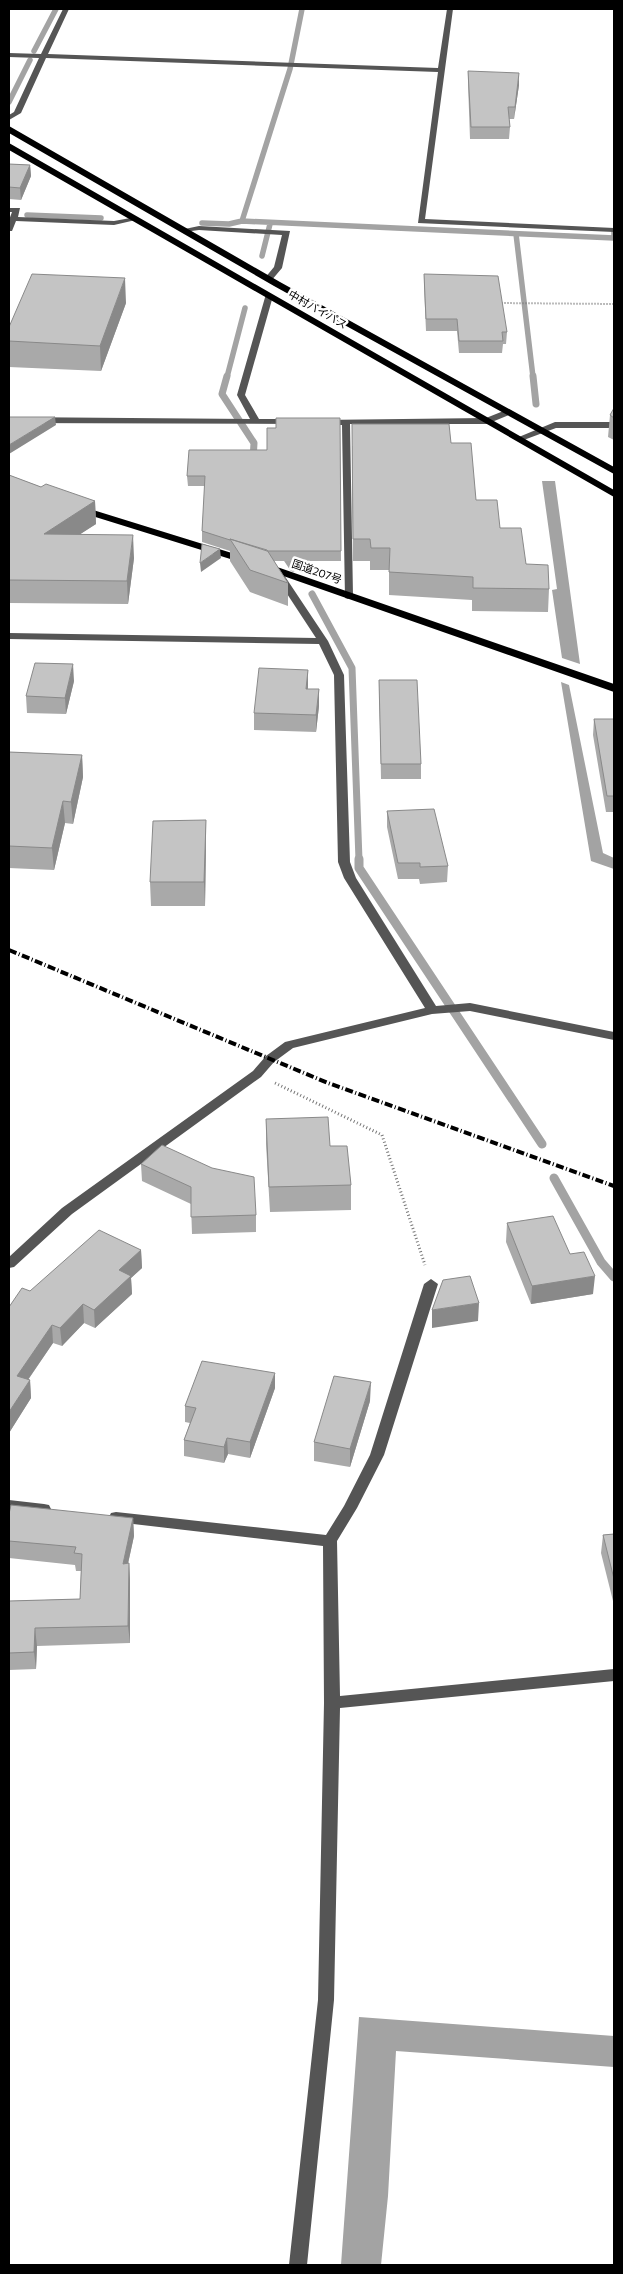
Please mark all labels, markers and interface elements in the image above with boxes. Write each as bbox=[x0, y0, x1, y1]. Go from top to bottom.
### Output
street label: 中村バイパス bbox=[286, 287, 350, 331]
street label: 国道207号 bbox=[290, 556, 344, 586]

